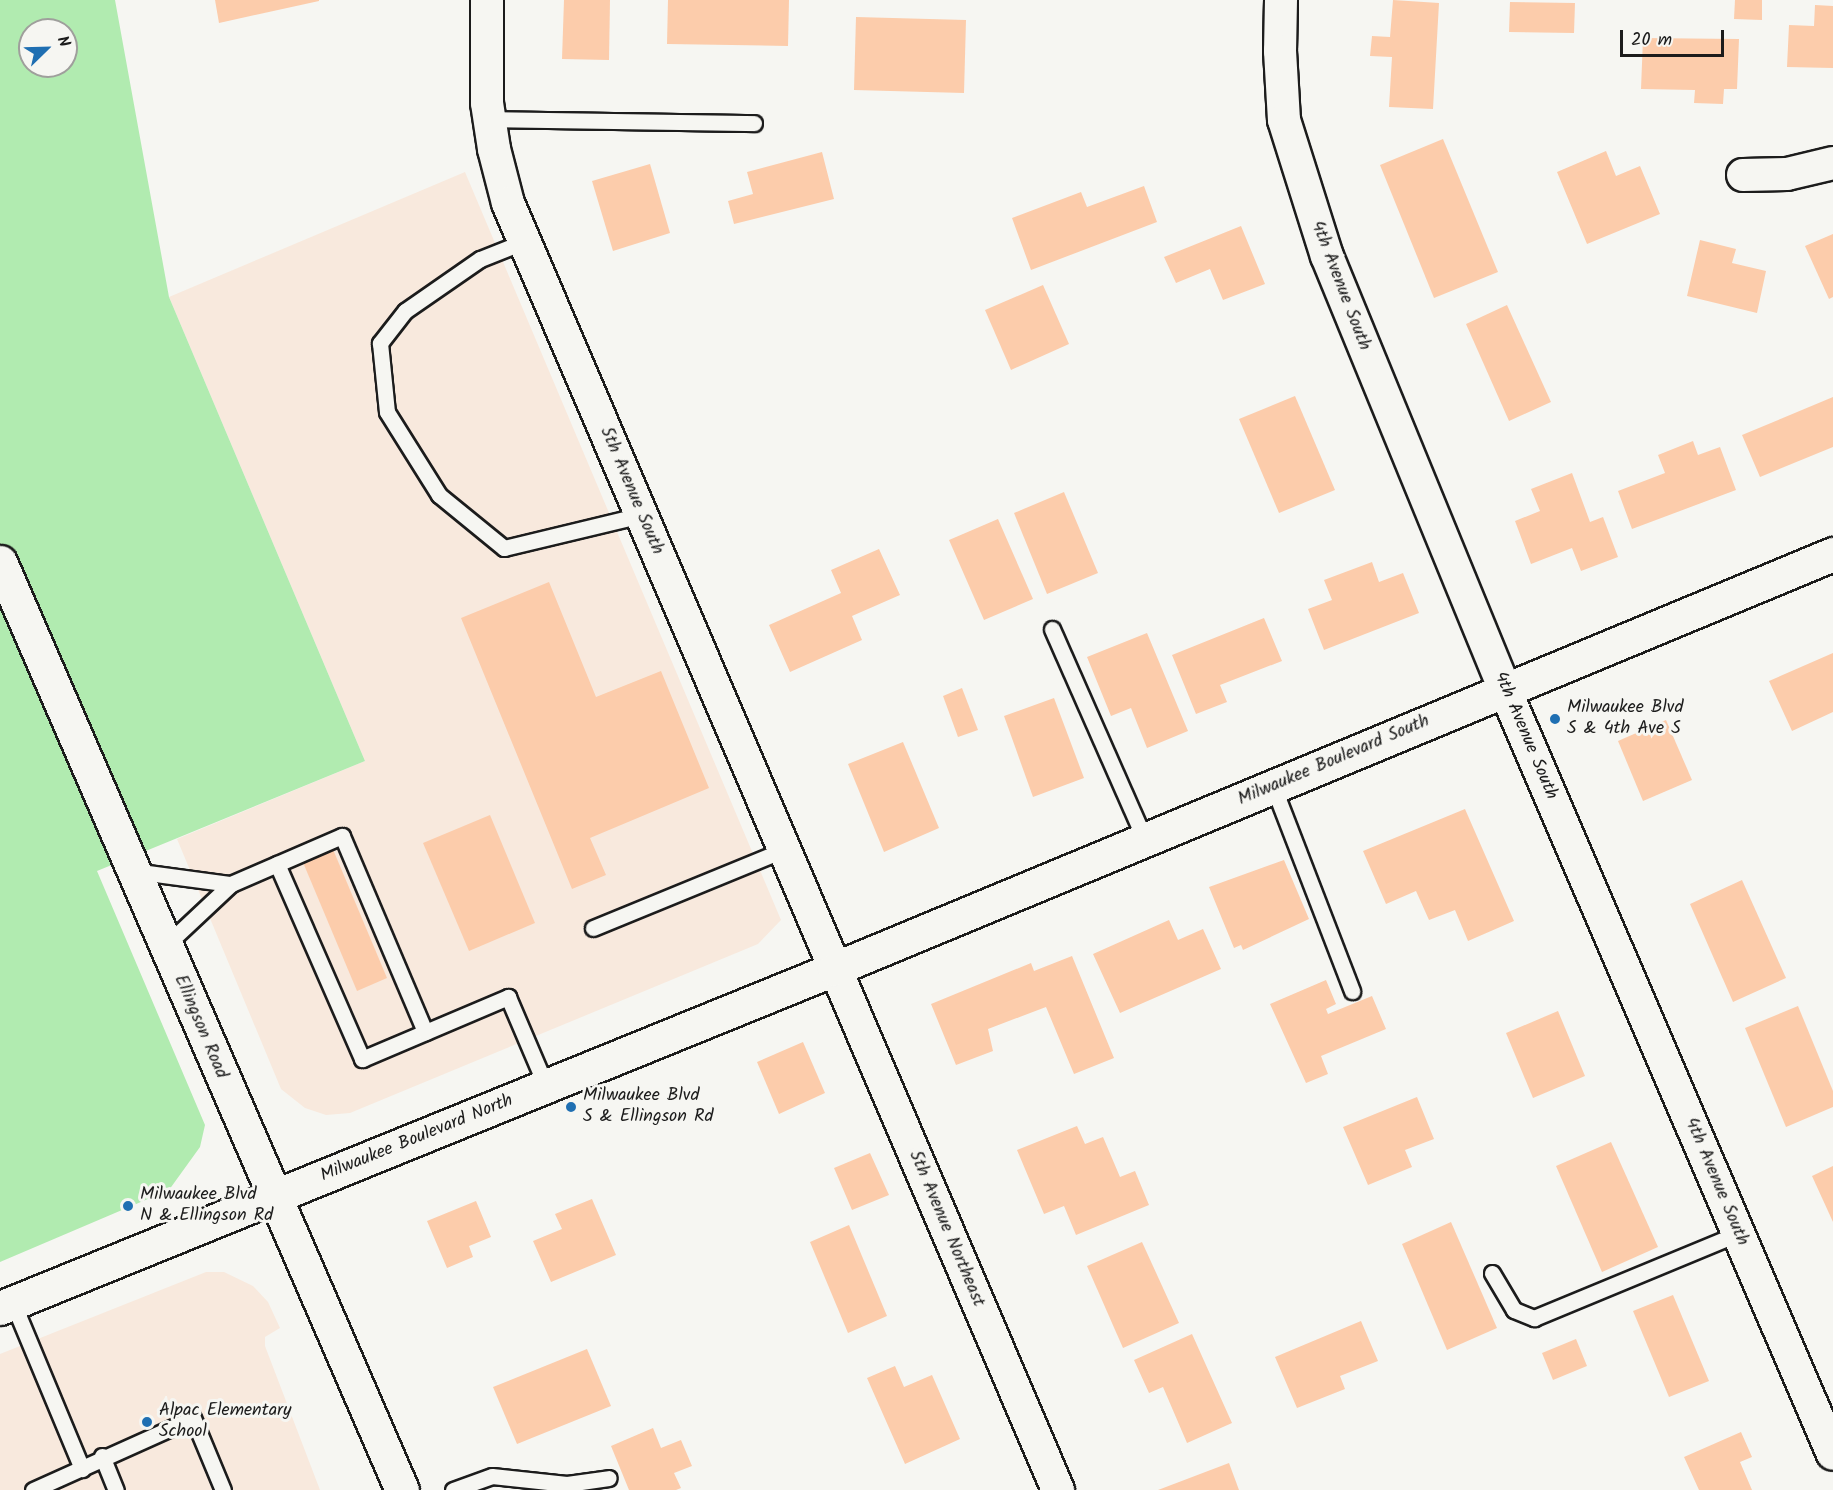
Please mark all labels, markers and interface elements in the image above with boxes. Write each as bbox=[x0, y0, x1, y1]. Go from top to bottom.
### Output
north arrow bbox=[18, 18, 78, 78]
scale bar bbox=[1623, 18, 1726, 56]
text: 20 m bbox=[1631, 26, 1672, 55]
text: N bbox=[50, 32, 77, 51]
street label: 4th Avenue South bbox=[1305, 218, 1375, 354]
street label: 5th Avenue South bbox=[594, 424, 668, 558]
street label: 4th Avenue South bbox=[1488, 669, 1562, 803]
place label: Milwaukee Blvd S & 4th Ave S bbox=[1567, 698, 1683, 740]
street label: Milwaukee Boulevard South bbox=[1235, 711, 1433, 811]
marker: Milwaukee Blvd S & 4th Ave S bbox=[1548, 712, 1562, 726]
street label: Ellingson Road bbox=[168, 972, 232, 1082]
place label: Milwaukee Blvd S & Ellingson Rd bbox=[583, 1086, 714, 1128]
street label: Milwaukee Boulevard North bbox=[318, 1090, 516, 1188]
marker: Milwaukee Blvd S & Ellingson Rd bbox=[564, 1100, 578, 1114]
street label: 4th Avenue South bbox=[1679, 1115, 1753, 1249]
street label: 5th Avenue Northeast bbox=[903, 1148, 989, 1310]
place label: Milwaukee Blvd N & Ellingson Rd bbox=[140, 1185, 273, 1228]
marker: Milwaukee Blvd N & Ellingson Rd bbox=[121, 1199, 135, 1213]
place label: Alpac Elementary School bbox=[159, 1401, 291, 1444]
marker: Alpac Elementary School bbox=[140, 1415, 154, 1429]

